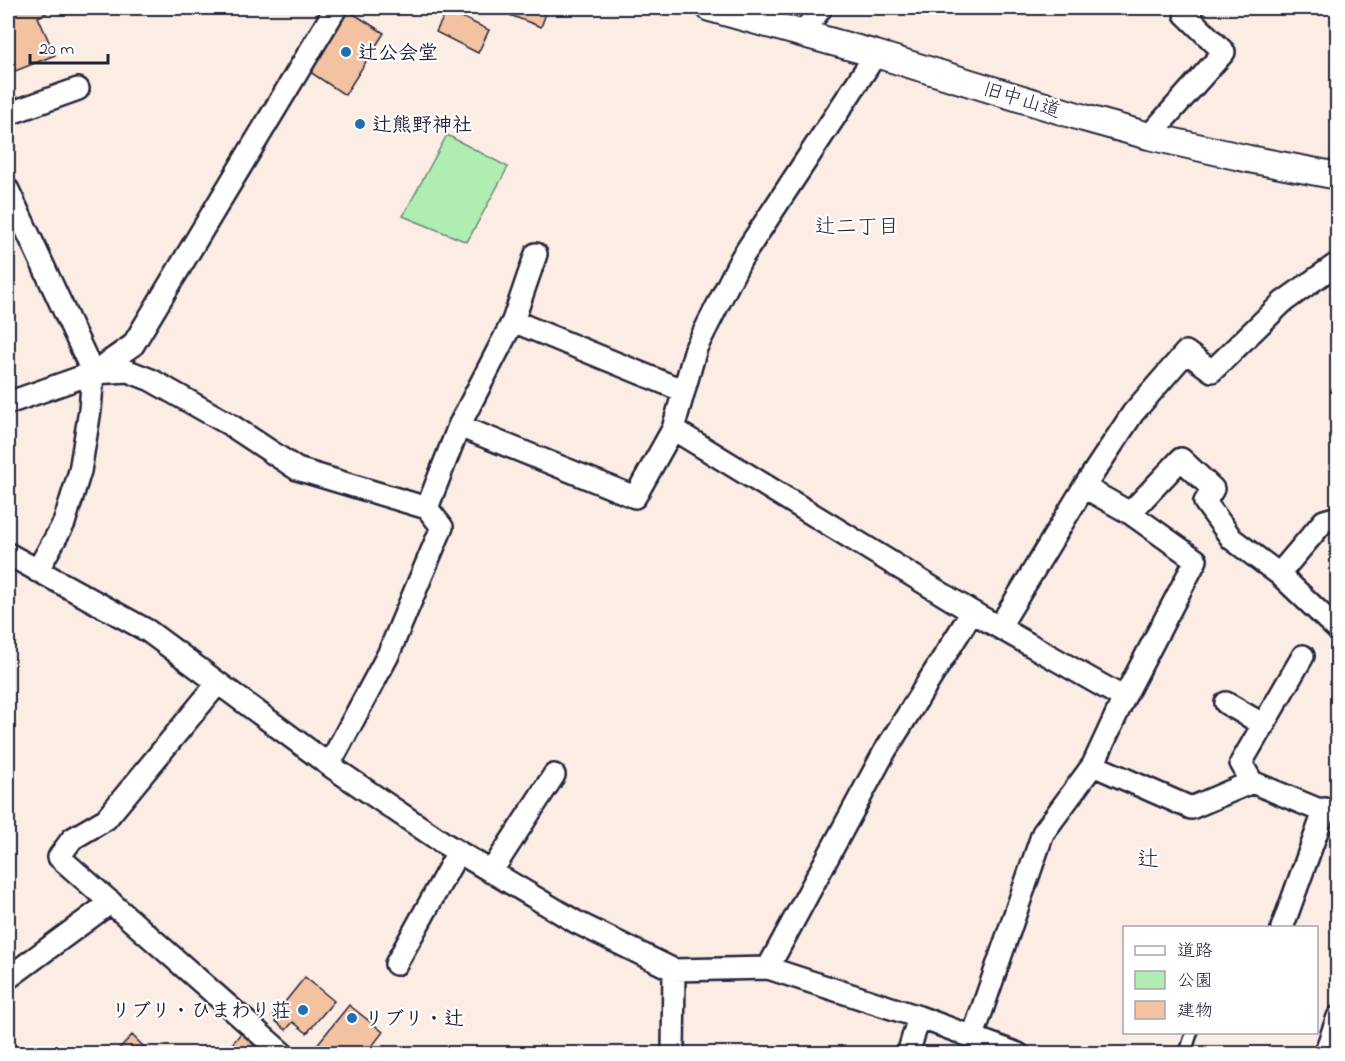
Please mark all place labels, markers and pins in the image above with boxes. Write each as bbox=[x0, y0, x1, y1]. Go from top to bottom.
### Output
place label: 辻公会堂 bbox=[358, 40, 438, 69]
marker: 辻公会堂 bbox=[339, 45, 353, 59]
place label: 辻熊野神社 bbox=[372, 112, 472, 141]
marker: 辻熊野神社 bbox=[353, 117, 367, 131]
place label: リブリ・ひまわり荘 bbox=[111, 998, 291, 1027]
marker: リブリ・ひまわり荘 bbox=[296, 1003, 310, 1017]
place label: リブリ・辻 bbox=[364, 1006, 464, 1035]
marker: リブリ・辻 bbox=[345, 1011, 359, 1025]

